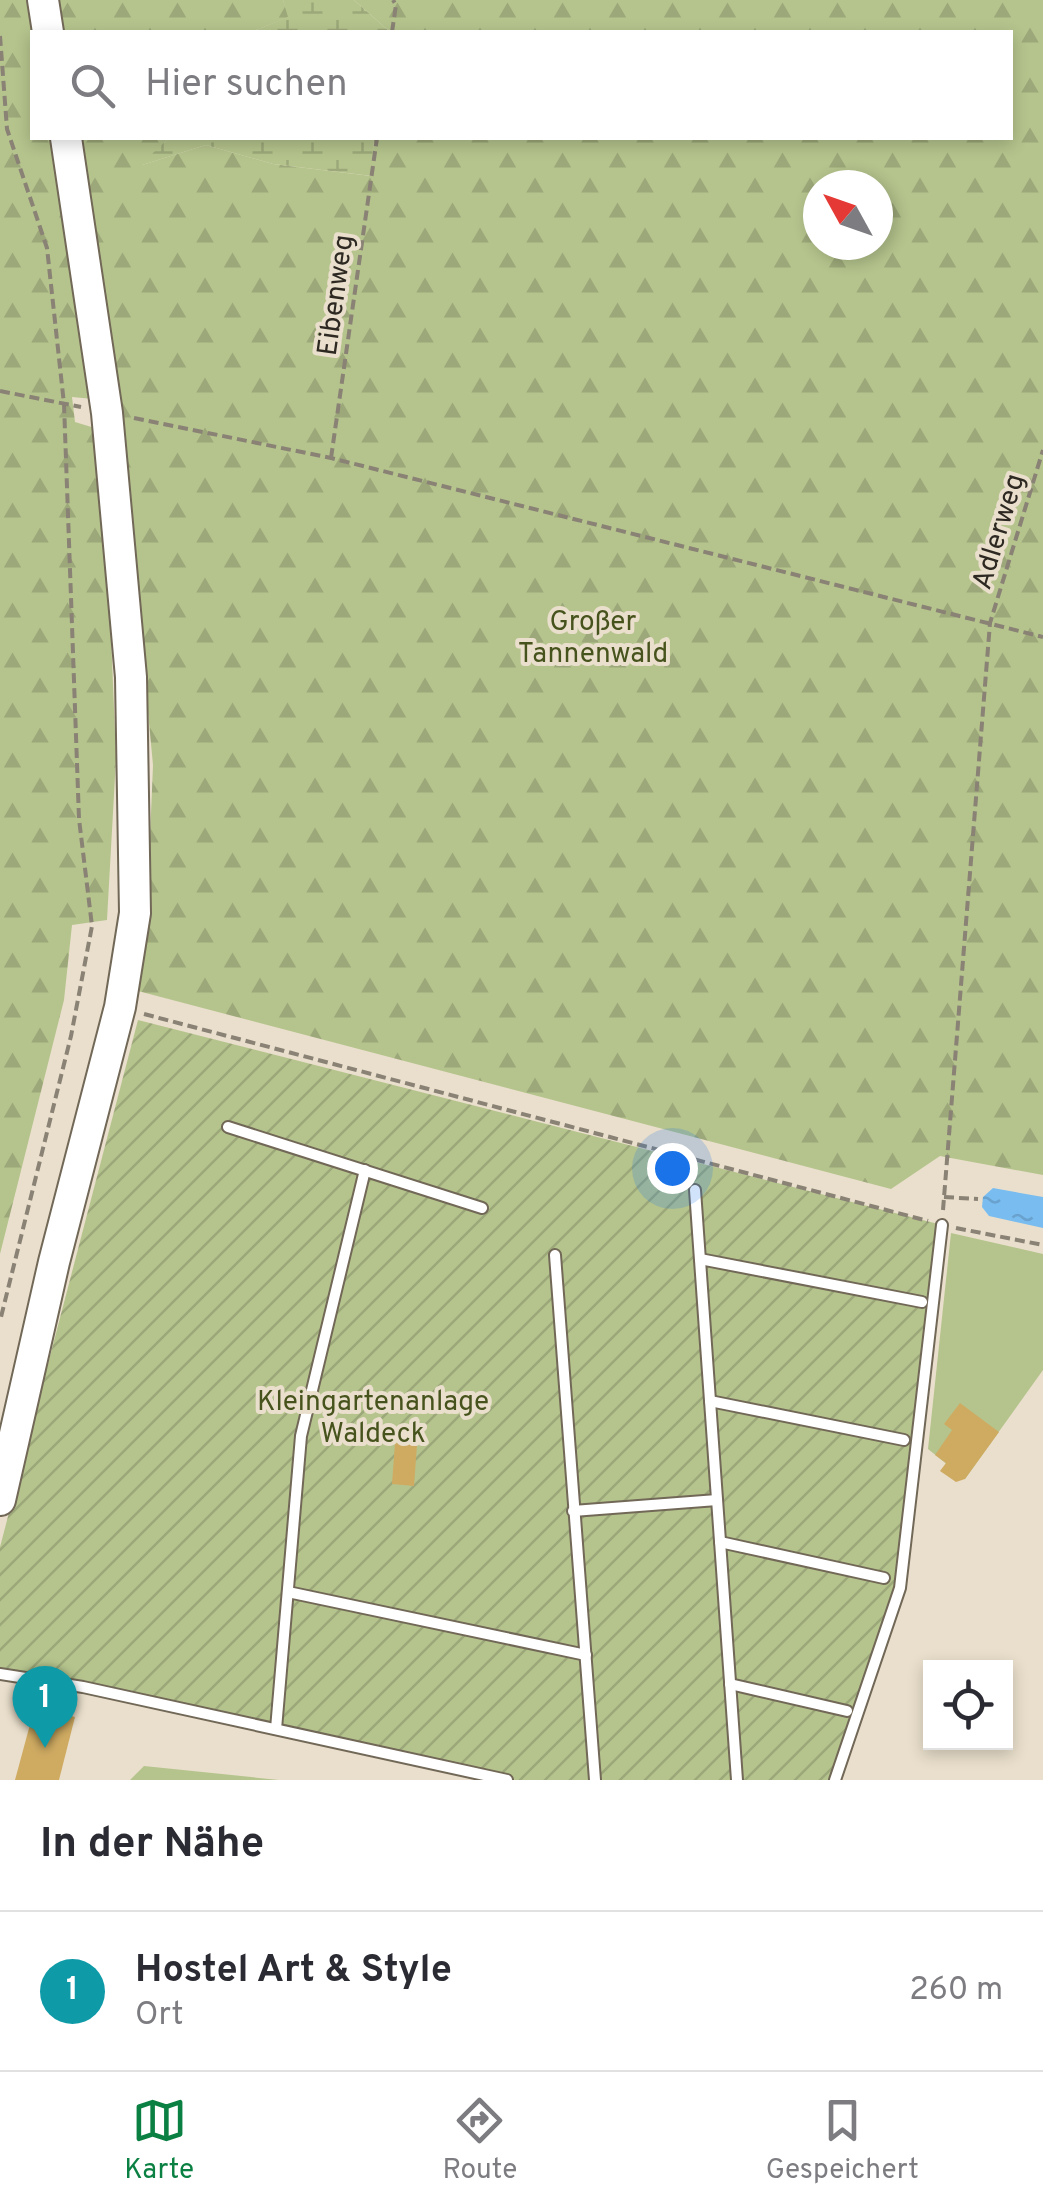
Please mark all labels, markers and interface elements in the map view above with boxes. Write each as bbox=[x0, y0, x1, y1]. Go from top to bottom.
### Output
search box bbox=[30, 30, 1013, 140]
icon: search bbox=[65, 58, 120, 113]
text: Hier suchen bbox=[145, 61, 348, 110]
north arrow bbox=[803, 170, 893, 260]
street label: Eibenweg bbox=[311, 233, 363, 358]
street label: Adlerweg bbox=[965, 470, 1035, 594]
park label: Großer Tannenwald bbox=[518, 605, 668, 673]
your location bbox=[647, 1143, 698, 1194]
park label: Kleingartenanlage Waldeck bbox=[257, 1385, 489, 1453]
map controls bbox=[923, 1660, 1013, 1750]
button: locate bbox=[923, 1660, 1013, 1750]
pin: 1 bbox=[12, 1666, 78, 1748]
text: In der Nähe bbox=[40, 1819, 264, 1872]
text: Hostel Art & Style bbox=[135, 1947, 452, 1996]
text: 1 bbox=[66, 1971, 79, 2011]
text: 260 m bbox=[909, 1971, 1003, 2011]
text: Ort bbox=[135, 1996, 184, 2036]
tab: Karte bbox=[124, 2093, 194, 2189]
tab: Route bbox=[443, 2093, 517, 2189]
tab: Gespeichert bbox=[766, 2093, 919, 2189]

